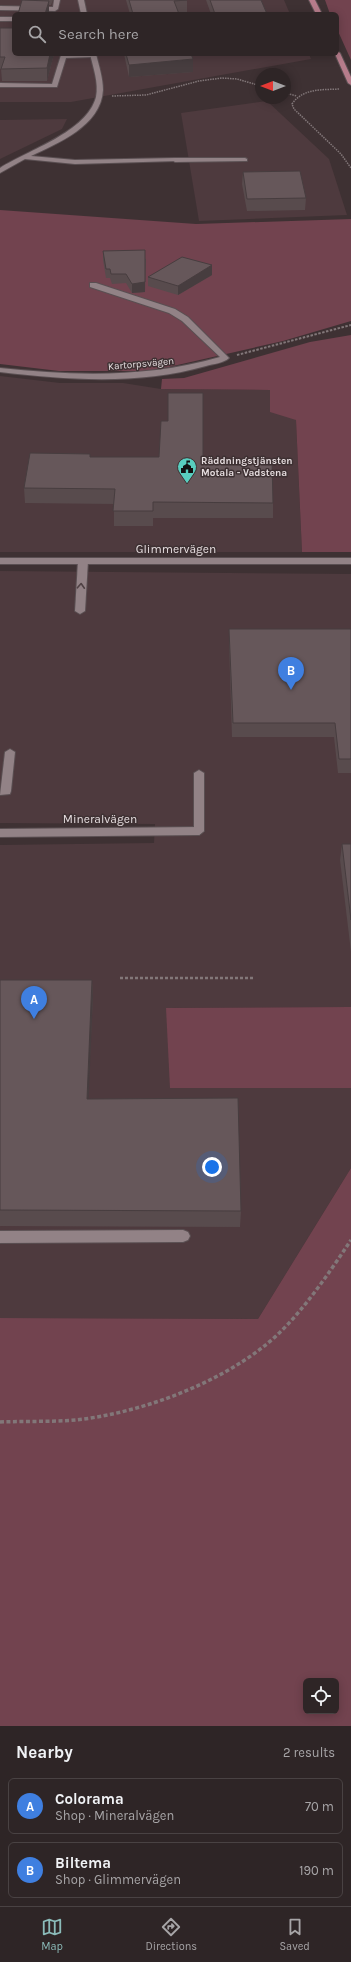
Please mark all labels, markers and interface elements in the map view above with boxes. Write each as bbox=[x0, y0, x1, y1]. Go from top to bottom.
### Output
search box bbox=[12, 12, 339, 56]
icon: search bbox=[26, 23, 48, 45]
text: Search here bbox=[58, 25, 139, 43]
north arrow bbox=[255, 68, 291, 104]
street label: Kartorpsvägen bbox=[107, 355, 175, 373]
place label: Räddningstjänsten Motala - Vadstena bbox=[201, 455, 293, 479]
public building icon: Räddningstjänsten Motala - Vadstena bbox=[176, 456, 198, 484]
street label: Glimmervägen bbox=[136, 542, 216, 556]
one-way arrow bbox=[77, 583, 86, 589]
pin: B bbox=[278, 657, 304, 690]
street label: Mineralvägen bbox=[63, 812, 137, 826]
pin: A bbox=[21, 986, 47, 1019]
your location bbox=[202, 1157, 222, 1177]
map controls bbox=[303, 1678, 339, 1714]
button: locate bbox=[303, 1678, 339, 1714]
text: Nearby bbox=[16, 1742, 73, 1762]
text: 2 results bbox=[283, 1745, 335, 1760]
text: Colorama bbox=[55, 1790, 124, 1808]
text: A bbox=[26, 1799, 34, 1814]
text: 70 m bbox=[305, 1799, 334, 1814]
text: Shop · Mineralvägen bbox=[55, 1808, 174, 1823]
text: Biltema bbox=[55, 1854, 111, 1872]
text: B bbox=[26, 1863, 34, 1878]
text: 190 m bbox=[299, 1863, 334, 1878]
text: Shop · Glimmervägen bbox=[55, 1872, 181, 1887]
tab: Map bbox=[41, 1916, 63, 1953]
tab: Directions bbox=[145, 1916, 197, 1953]
tab: Saved bbox=[279, 1916, 310, 1953]

